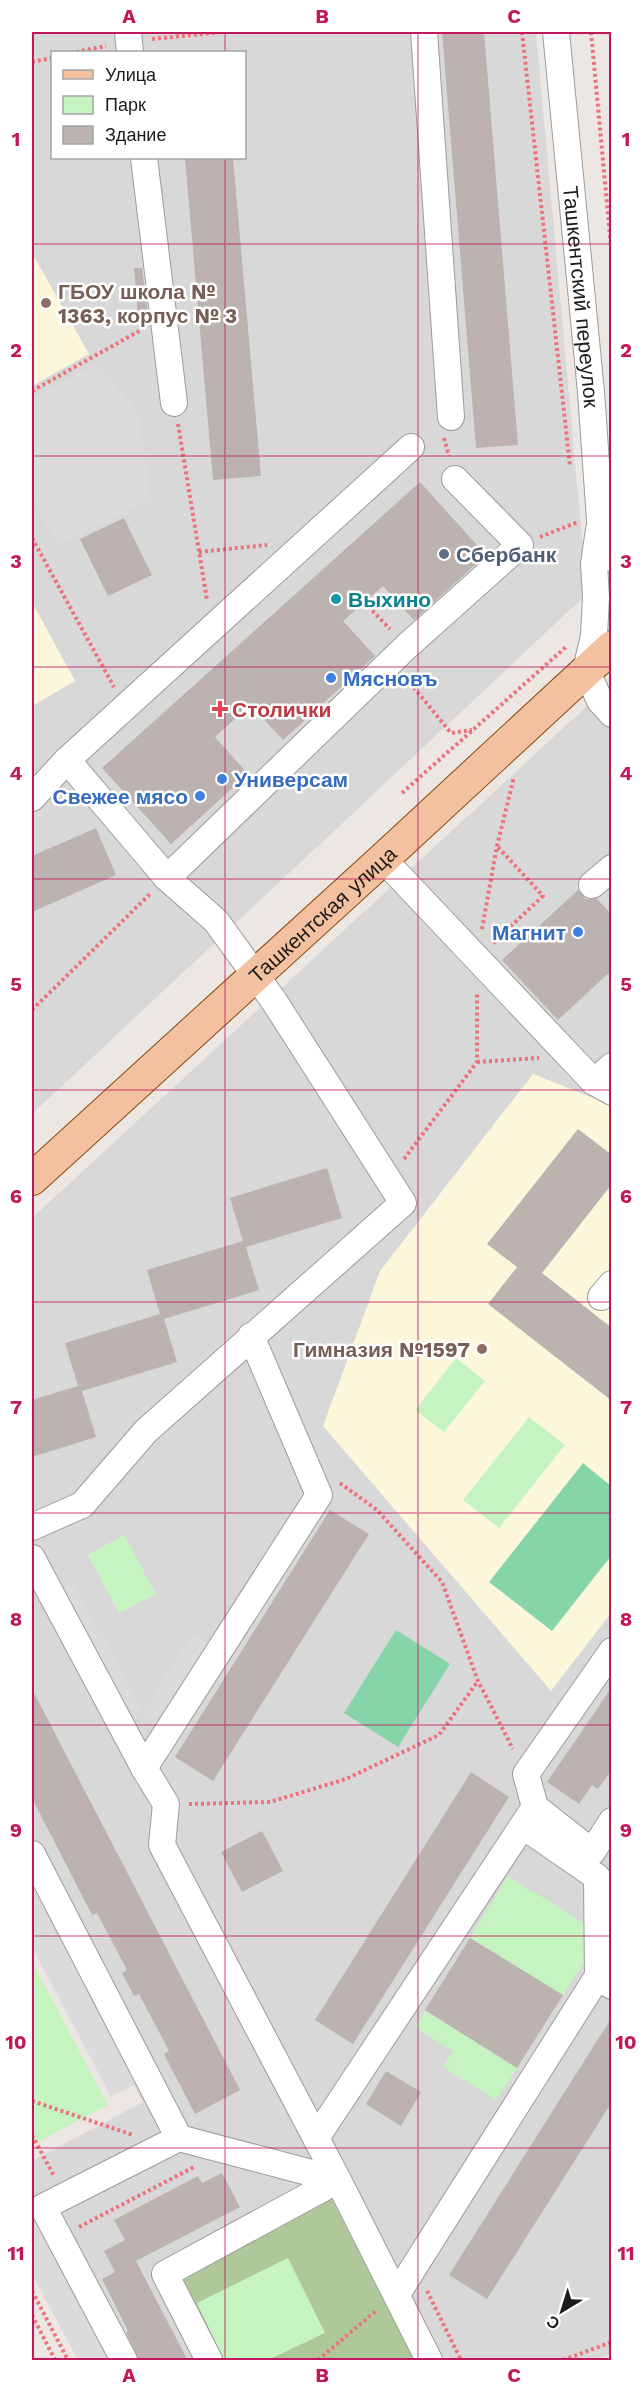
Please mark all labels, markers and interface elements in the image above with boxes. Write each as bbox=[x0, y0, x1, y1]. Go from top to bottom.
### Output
text: A bbox=[122, 4, 136, 28]
text: B bbox=[315, 4, 329, 28]
text: C bbox=[507, 4, 521, 28]
legend bbox=[51, 51, 246, 159]
text: Улица bbox=[105, 64, 157, 85]
text: Парк bbox=[105, 94, 146, 115]
text: Здание bbox=[105, 124, 166, 145]
text: 1 bbox=[12, 127, 20, 151]
text: 1 bbox=[622, 127, 630, 151]
street label: Ташкентский переулок bbox=[559, 185, 605, 409]
place label: ГБОУ школа № 1363, корпус № 3 bbox=[58, 279, 237, 328]
marker: ГБОУ школа № 1363, корпус № 3 bbox=[39, 296, 53, 310]
text: 2 bbox=[10, 338, 22, 362]
text: 2 bbox=[620, 338, 632, 362]
place label: Сбербанк bbox=[456, 542, 557, 567]
marker: Сбербанк bbox=[437, 547, 451, 561]
text: 3 bbox=[10, 549, 22, 573]
text: 3 bbox=[620, 549, 632, 573]
place label: Выхино bbox=[348, 587, 431, 612]
marker: Выхино bbox=[329, 592, 343, 606]
place label: Мясновъ bbox=[343, 666, 438, 691]
marker: Мясновъ bbox=[324, 671, 338, 685]
place label: Столички bbox=[232, 697, 331, 722]
marker: Столички bbox=[213, 702, 227, 716]
text: 4 bbox=[10, 761, 23, 785]
text: 4 bbox=[620, 761, 633, 785]
place label: Универсам bbox=[234, 767, 348, 792]
marker: Универсам bbox=[215, 772, 229, 786]
place label: Свежее мясо bbox=[53, 784, 188, 809]
marker: Свежее мясо bbox=[193, 789, 207, 803]
street label: Ташкентская улица bbox=[244, 841, 402, 988]
place label: Магнит bbox=[492, 920, 566, 945]
marker: Магнит bbox=[571, 925, 585, 939]
text: 5 bbox=[10, 972, 22, 996]
text: 5 bbox=[620, 972, 632, 996]
text: 6 bbox=[10, 1184, 22, 1208]
text: 6 bbox=[620, 1184, 632, 1208]
place label: Гимназия №1597 bbox=[293, 1337, 470, 1362]
marker: Гимназия №1597 bbox=[475, 1342, 489, 1356]
text: 7 bbox=[10, 1395, 22, 1419]
text: 7 bbox=[620, 1395, 632, 1419]
text: 8 bbox=[10, 1607, 22, 1631]
text: 8 bbox=[620, 1607, 632, 1631]
text: 9 bbox=[10, 1818, 22, 1842]
text: 9 bbox=[620, 1818, 632, 1842]
text: 10 bbox=[5, 2030, 27, 2054]
text: 10 bbox=[615, 2030, 637, 2054]
text: 11 bbox=[7, 2241, 25, 2265]
text: 11 bbox=[617, 2241, 635, 2265]
north arrow bbox=[532, 2281, 592, 2341]
text: С bbox=[542, 2311, 563, 2333]
text: A bbox=[122, 2363, 136, 2387]
text: B bbox=[315, 2363, 329, 2387]
text: C bbox=[507, 2363, 521, 2387]

